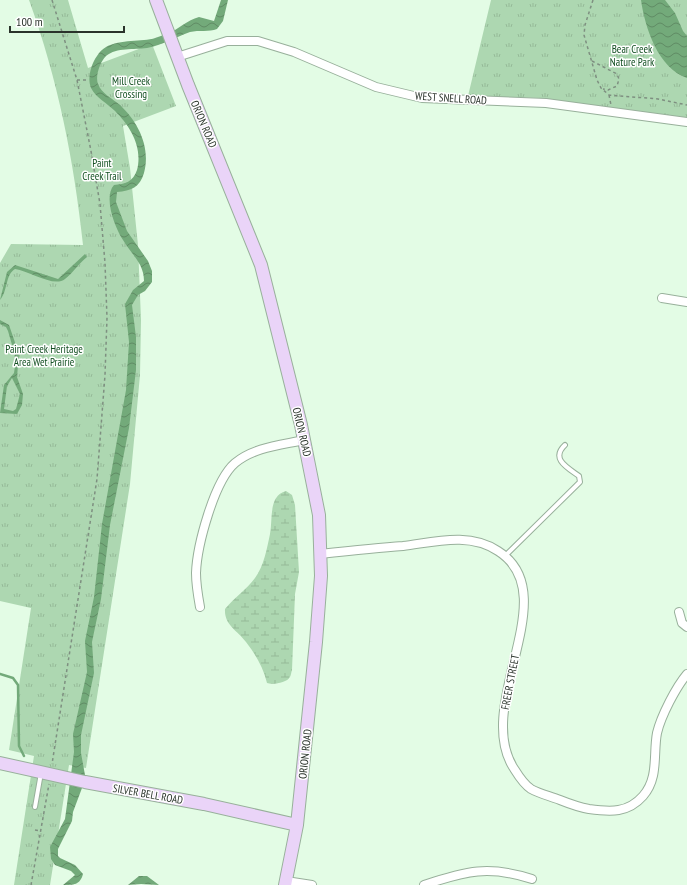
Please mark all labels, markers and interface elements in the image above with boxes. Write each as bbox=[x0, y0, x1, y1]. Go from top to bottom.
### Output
scale bar bbox=[10, 8, 124, 34]
text: 100 m bbox=[16, 14, 43, 29]
park label: Bear Creek Nature Park bbox=[610, 42, 655, 69]
park label: Mill Creek Crossing bbox=[112, 74, 151, 101]
street label: WEST SNELL ROAD bbox=[415, 89, 488, 108]
street label: ORION ROAD bbox=[188, 98, 220, 150]
park label: Paint Creek Trail bbox=[82, 156, 122, 183]
park label: Paint Creek Heritage Area Wet Prairie bbox=[5, 342, 83, 369]
street label: ORION ROAD bbox=[290, 406, 314, 458]
street label: FREER STREET bbox=[498, 653, 522, 711]
street label: ORION ROAD bbox=[295, 728, 315, 780]
street label: SILVER BELL ROAD bbox=[112, 781, 184, 807]

